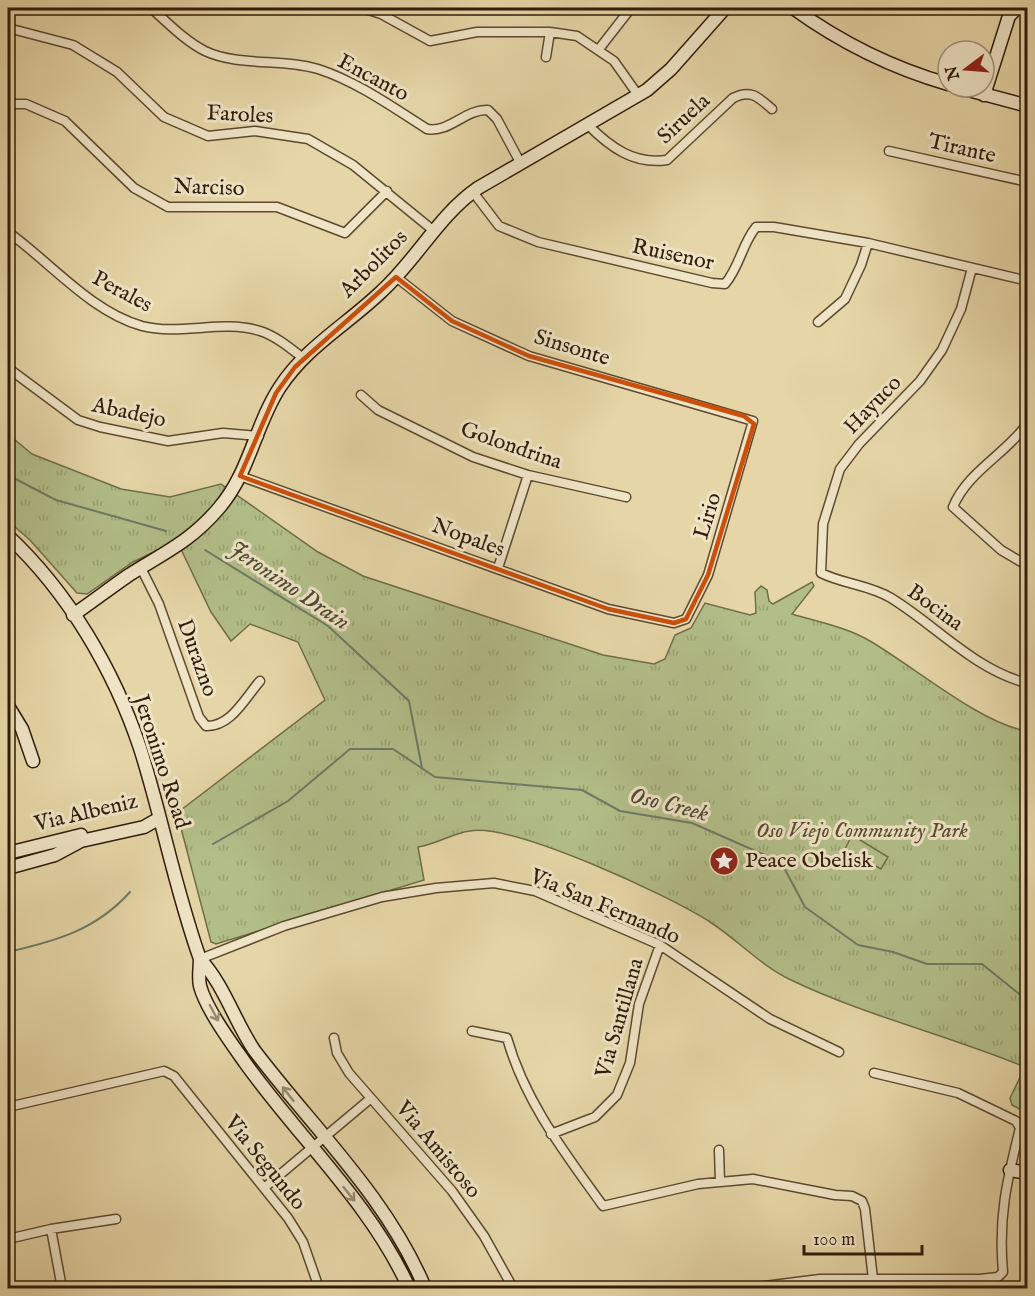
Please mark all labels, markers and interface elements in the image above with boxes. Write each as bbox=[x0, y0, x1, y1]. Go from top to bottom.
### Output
north arrow bbox=[936, 39, 996, 99]
street label: Encanto bbox=[332, 48, 414, 108]
text: N bbox=[942, 63, 965, 83]
street label: Siruela bbox=[652, 87, 717, 150]
street label: Faroles bbox=[206, 99, 274, 131]
street label: Tirante bbox=[925, 128, 999, 170]
street label: Narciso bbox=[173, 173, 245, 203]
street label: Arbolitos bbox=[333, 224, 414, 305]
street label: Ruisenor bbox=[629, 233, 717, 277]
street label: Perales bbox=[87, 265, 157, 319]
street label: Sinsonte bbox=[531, 323, 613, 373]
street label: Hayuco bbox=[838, 369, 908, 441]
street label: Abadejo bbox=[88, 391, 169, 435]
street label: Golondrina bbox=[457, 416, 566, 477]
street label: Lirio bbox=[688, 489, 728, 543]
street label: Nopales bbox=[428, 512, 508, 564]
water label: Jeronimo Drain bbox=[222, 534, 356, 638]
street label: Bocina bbox=[901, 578, 969, 638]
street label: Durazno bbox=[170, 615, 224, 701]
street label: Jeronimo Road bbox=[125, 689, 196, 833]
water label: Oso Creek bbox=[626, 780, 712, 830]
street label: Via Albeniz bbox=[31, 788, 140, 839]
park label: Oso Viejo Community Park bbox=[756, 817, 968, 845]
place icon: Peace Obelisk bbox=[708, 845, 740, 877]
place label: Peace Obelisk bbox=[745, 847, 873, 875]
street label: Via San Fernando bbox=[525, 862, 684, 951]
street label: Via Santillana bbox=[589, 954, 651, 1082]
one-way arrow bbox=[209, 1004, 220, 1022]
one-way arrow bbox=[281, 1086, 294, 1102]
street label: Via Amistoso bbox=[388, 1095, 487, 1205]
street label: Via Segundo bbox=[217, 1109, 312, 1216]
one-way arrow bbox=[343, 1186, 356, 1202]
scale bar bbox=[804, 1218, 922, 1256]
text: 100 m bbox=[813, 1229, 855, 1252]

